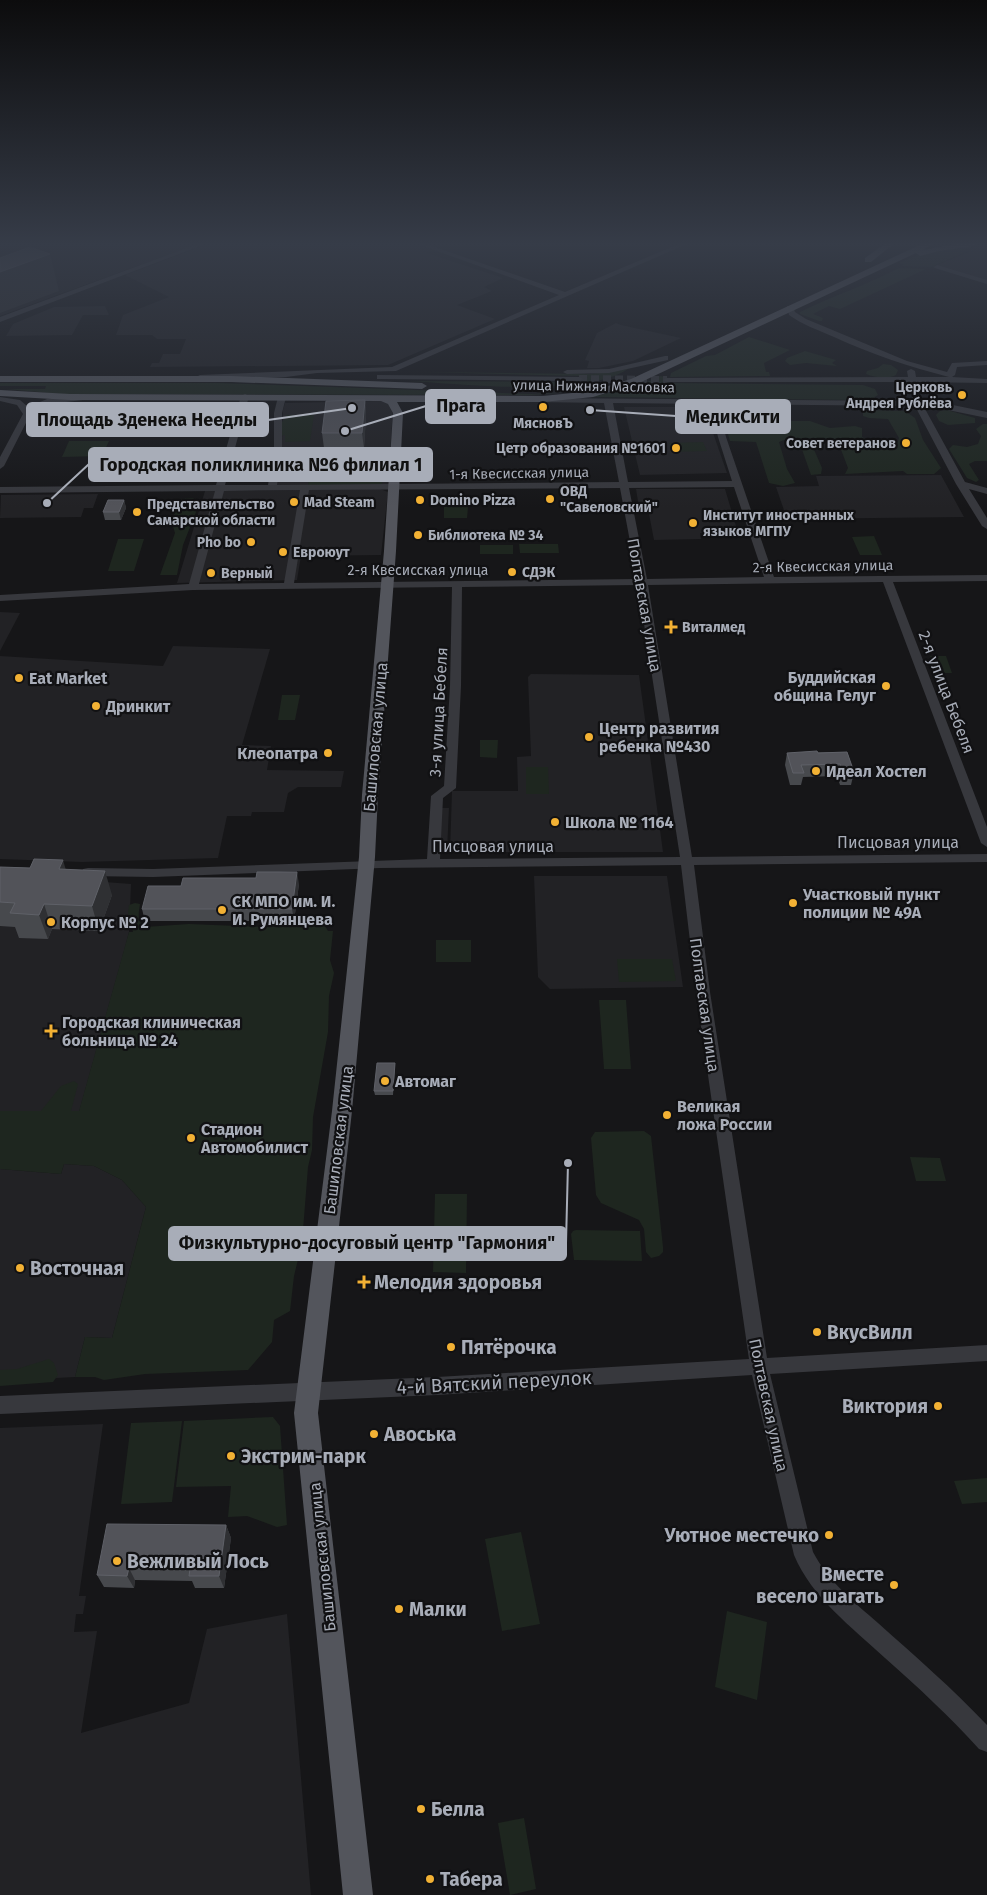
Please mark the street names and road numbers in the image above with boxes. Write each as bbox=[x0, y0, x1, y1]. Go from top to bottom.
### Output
street label: улица Нижняя Масловка bbox=[513, 377, 675, 396]
street label: 1-я Квесисская улица bbox=[449, 464, 589, 483]
street label: Полтавская улица bbox=[623, 537, 666, 673]
street label: 2-я Квесисская улица bbox=[752, 557, 894, 576]
street label: 2-я Квесисская улица bbox=[348, 562, 488, 579]
street label: 2-я улица Бебеля bbox=[914, 628, 979, 756]
street label: 3-я улица Бебеля bbox=[426, 647, 451, 777]
street label: Башиловская улица bbox=[360, 662, 391, 813]
street label: Писцовая улица bbox=[837, 833, 959, 852]
street label: Писцовая улица bbox=[432, 837, 554, 856]
street label: Полтавская улица bbox=[686, 937, 723, 1073]
street label: Башиловская улица bbox=[320, 1065, 357, 1216]
street label: Полтавская улица bbox=[745, 1337, 792, 1473]
street label: 4-й Вятский переулок bbox=[396, 1366, 592, 1399]
street label: Башиловская улица bbox=[305, 1481, 340, 1632]

